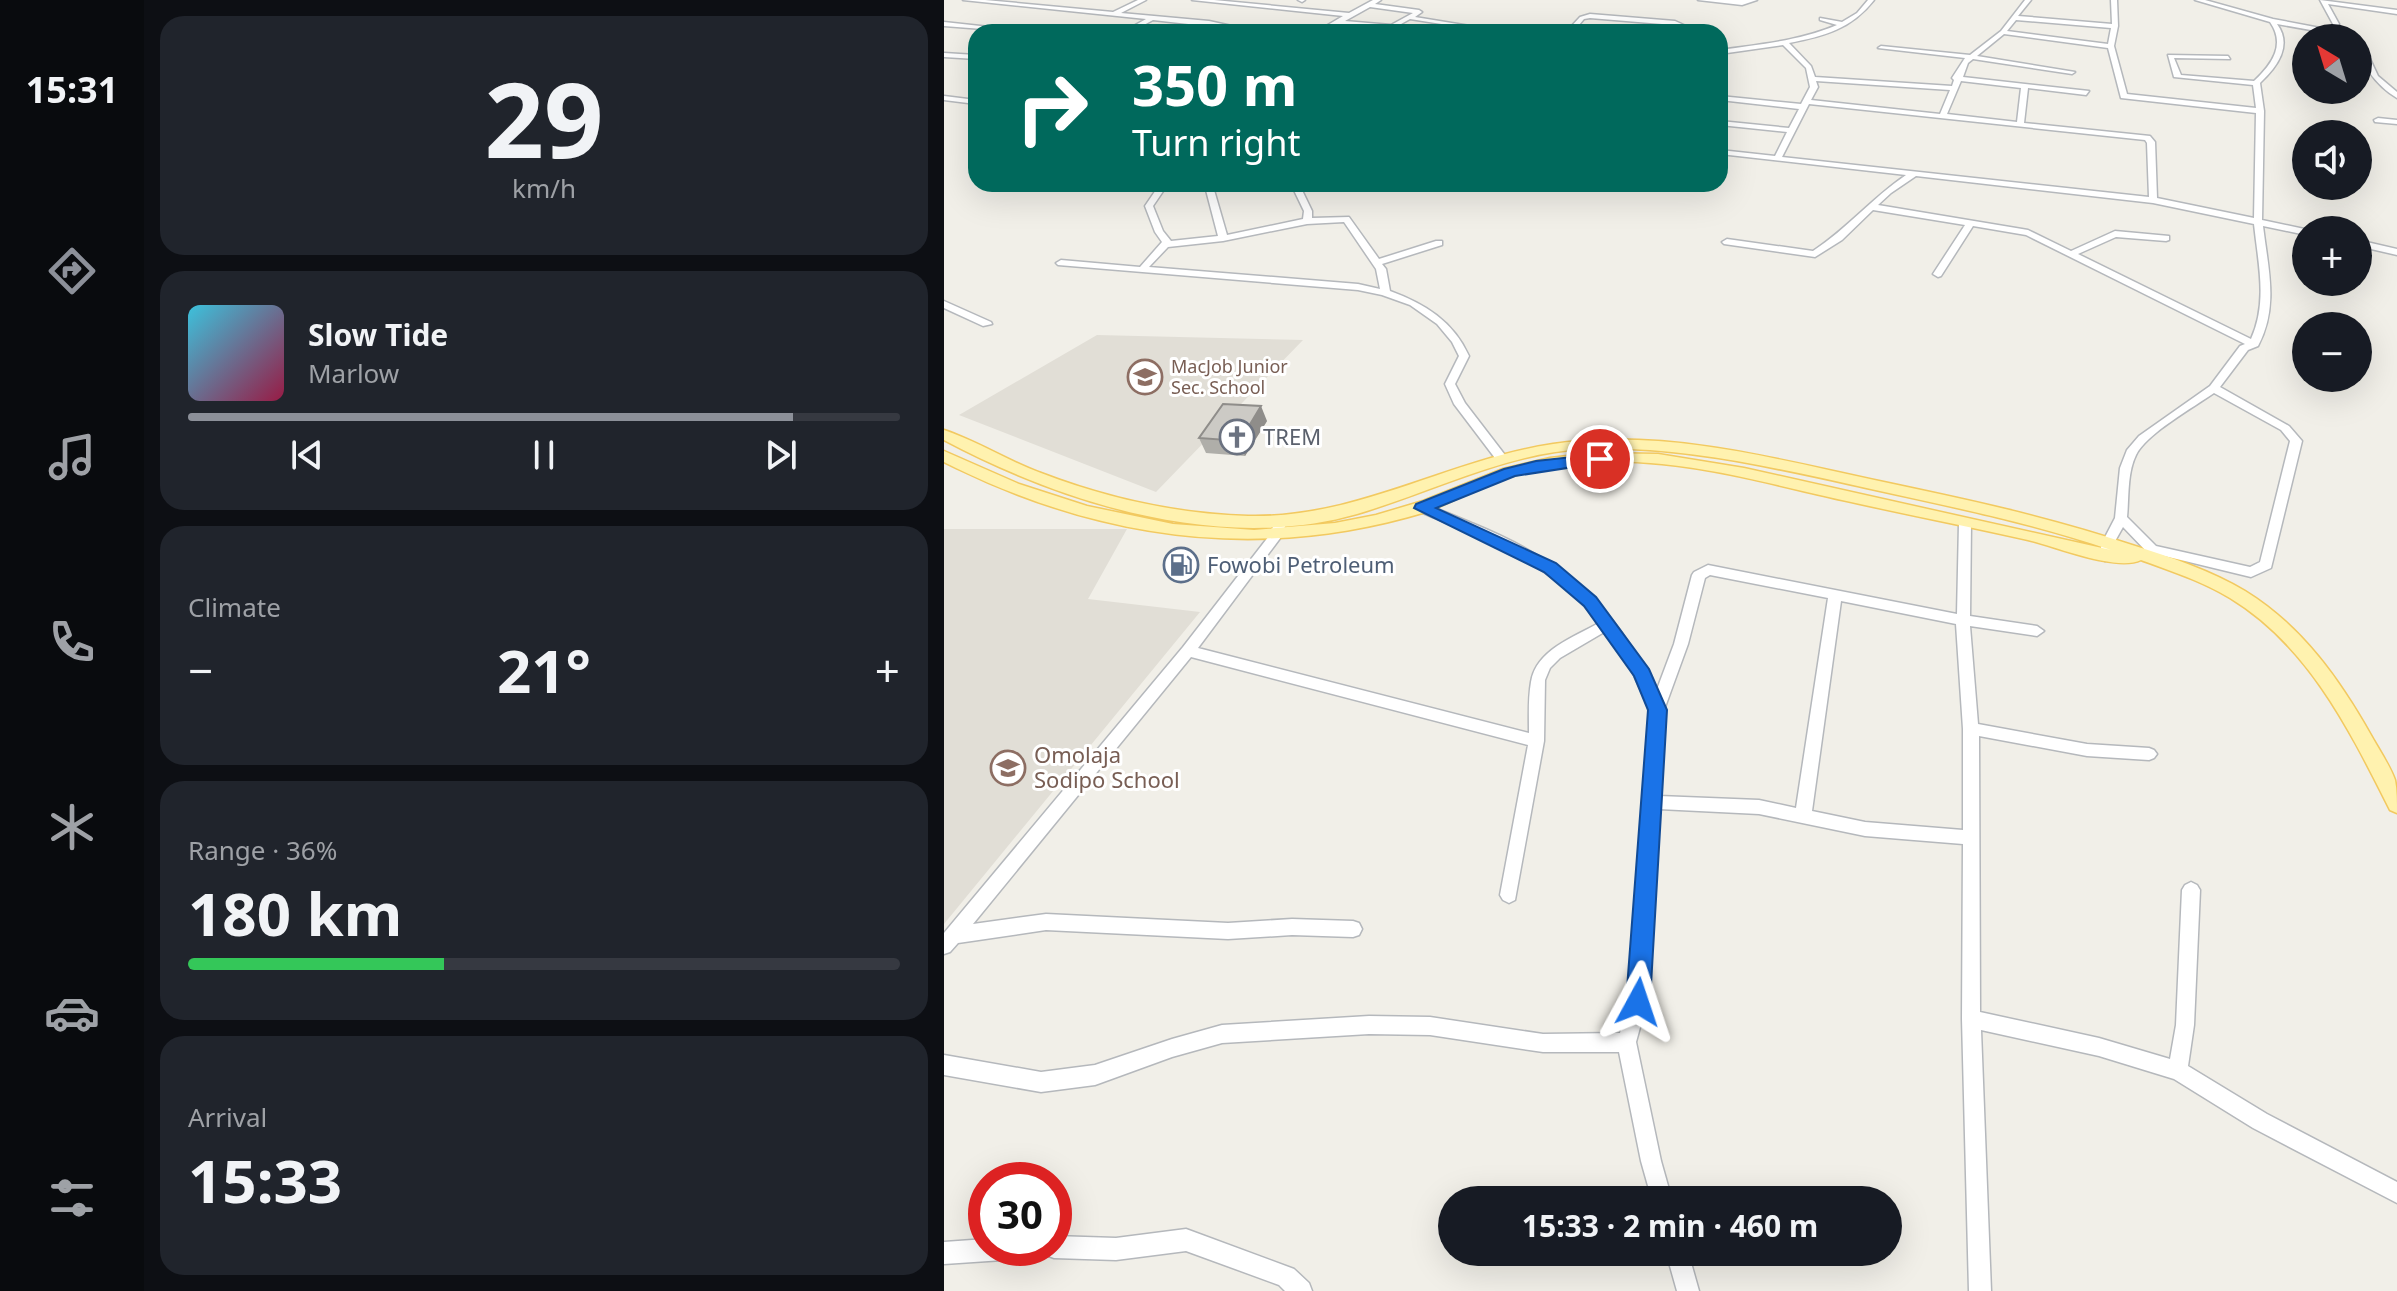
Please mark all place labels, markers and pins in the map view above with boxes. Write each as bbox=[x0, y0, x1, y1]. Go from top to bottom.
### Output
place label: MacJob Junior Sec. School bbox=[1171, 354, 1288, 399]
school or university icon: MacJob Junior Sec. School bbox=[1126, 358, 1164, 396]
church icon: TREM bbox=[1218, 418, 1256, 456]
place label: TREM bbox=[1263, 421, 1321, 451]
pin bbox=[1566, 425, 1634, 493]
fuel station icon: Fowobi Petroleum bbox=[1162, 546, 1200, 584]
place label: Fowobi Petroleum bbox=[1207, 549, 1395, 579]
place label: Omolaja Sodipo School bbox=[1034, 739, 1180, 794]
school or university icon: Omolaja Sodipo School bbox=[989, 749, 1027, 787]

